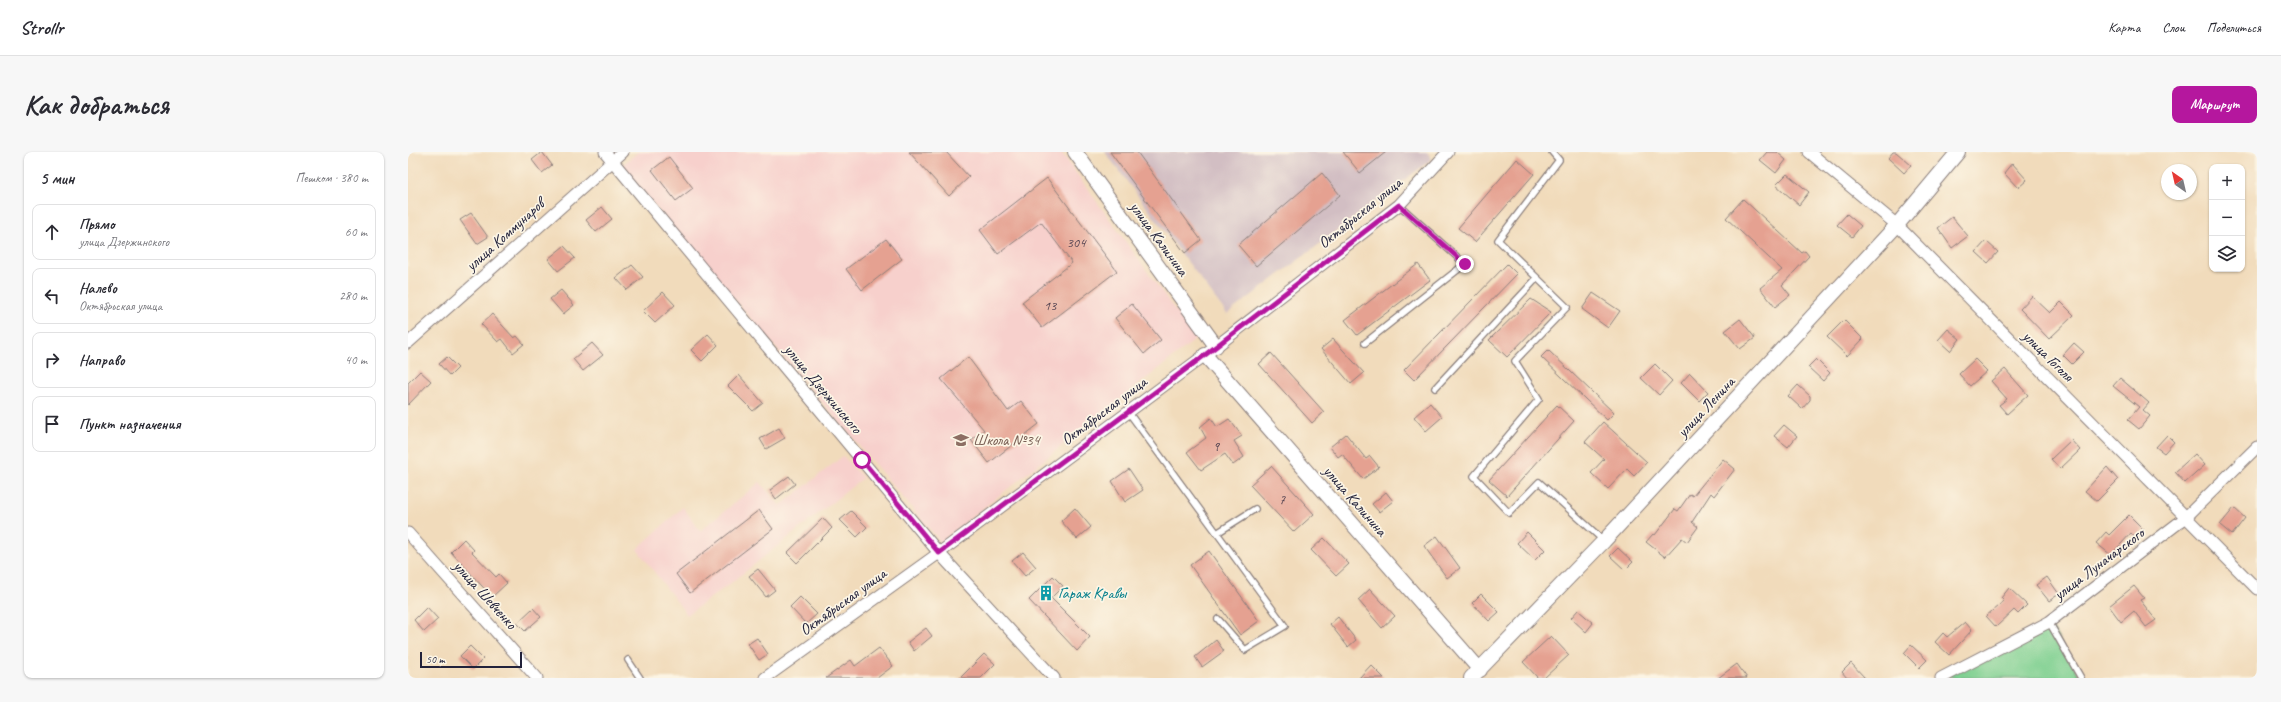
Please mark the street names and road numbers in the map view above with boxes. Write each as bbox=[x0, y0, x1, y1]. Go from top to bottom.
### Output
street label: Октябрьская улица bbox=[1314, 172, 1407, 253]
street label: улица Коммунаров bbox=[461, 192, 552, 276]
street label: улица Калинина bbox=[1125, 197, 1193, 281]
street label: улица Гоголя bbox=[2018, 326, 2079, 387]
street label: улица Дзержинского bbox=[779, 339, 867, 439]
street label: Октябрьская улица bbox=[1057, 371, 1152, 450]
street label: улица Ленина bbox=[1672, 371, 1740, 442]
street label: улица Калинина bbox=[1318, 461, 1392, 541]
street label: улица Луначарского bbox=[2049, 522, 2150, 605]
street label: улица Шевченко bbox=[448, 556, 522, 634]
street label: Октябрьская улица bbox=[796, 563, 891, 640]

